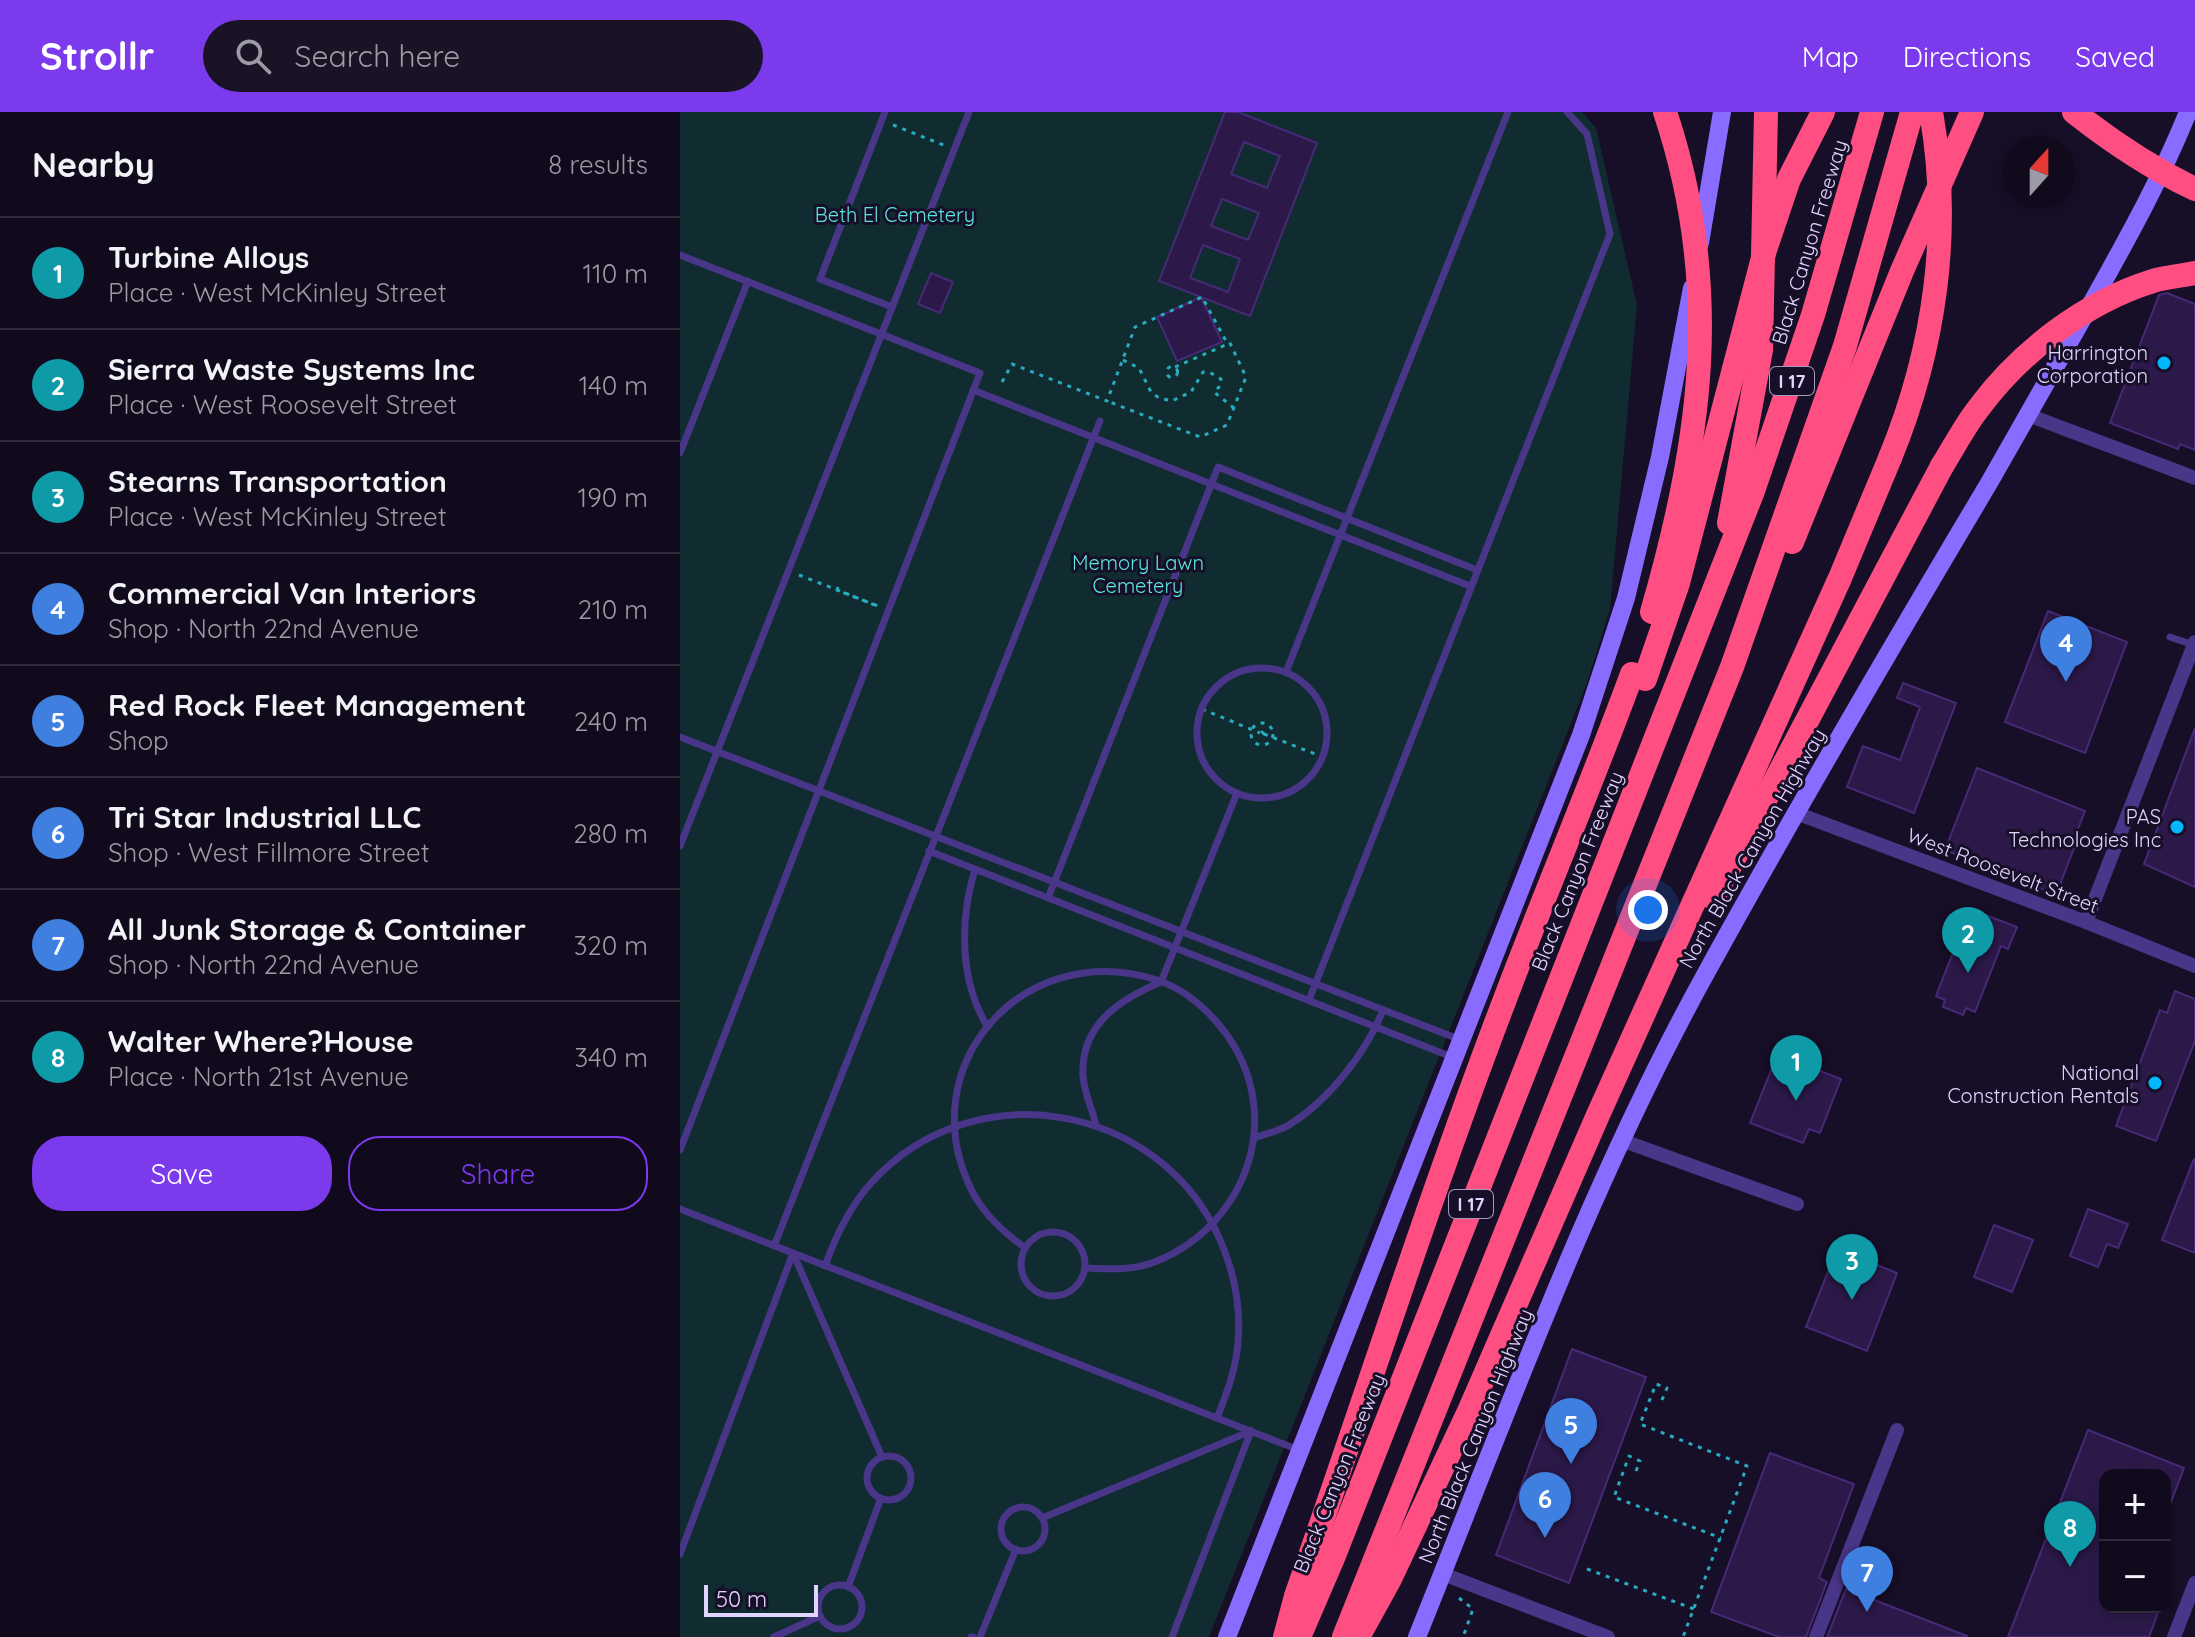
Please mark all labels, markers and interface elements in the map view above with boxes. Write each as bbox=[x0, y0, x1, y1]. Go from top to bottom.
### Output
search box bbox=[203, 20, 763, 92]
text: Strollr bbox=[40, 32, 155, 80]
icon: search bbox=[231, 34, 275, 78]
text: Search here bbox=[295, 37, 460, 75]
text: Map bbox=[1802, 39, 1859, 74]
text: Directions bbox=[1903, 39, 2031, 74]
text: Saved bbox=[2075, 39, 2155, 74]
north arrow bbox=[2003, 136, 2075, 208]
street label: Black Canyon Freeway bbox=[1766, 137, 1852, 347]
text: Nearby bbox=[32, 143, 155, 186]
text: 8 results bbox=[548, 148, 648, 181]
park label: Beth El Cemetery bbox=[815, 202, 975, 227]
text: Turbine Alloys bbox=[108, 238, 309, 276]
text: 1 bbox=[53, 257, 63, 290]
text: 110 m bbox=[582, 257, 648, 290]
text: Place · West McKinley Street bbox=[108, 276, 447, 309]
place label: Harrington Corporation bbox=[2037, 340, 2148, 388]
text: Sierra Waste Systems Inc bbox=[108, 350, 475, 388]
marker: Harrington Corporation bbox=[2155, 354, 2173, 372]
road number: I 17 bbox=[1770, 367, 1814, 395]
text: 2 bbox=[51, 369, 65, 402]
text: 140 m bbox=[579, 369, 648, 402]
text: Place · West Roosevelt Street bbox=[108, 388, 457, 421]
text: Stearns Transportation bbox=[108, 462, 447, 500]
text: 3 bbox=[51, 481, 65, 514]
text: 190 m bbox=[578, 481, 648, 514]
text: Place · West McKinley Street bbox=[108, 500, 447, 533]
park label: Memory Lawn Cemetery bbox=[1072, 550, 1204, 598]
text: Commercial Van Interiors bbox=[108, 574, 476, 612]
text: 4 bbox=[50, 593, 66, 626]
text: 210 m bbox=[578, 593, 648, 626]
text: Shop · North 22nd Avenue bbox=[108, 612, 419, 645]
pin: 4 bbox=[2040, 616, 2092, 682]
text: Red Rock Fleet Management bbox=[108, 686, 526, 724]
text: 5 bbox=[51, 705, 65, 738]
text: 240 m bbox=[574, 705, 648, 738]
text: Shop bbox=[108, 724, 169, 757]
street label: North Black Canyon Highway bbox=[1673, 724, 1831, 972]
street label: Black Canyon Freeway bbox=[1526, 768, 1628, 974]
text: Tri Star Industrial LLC bbox=[108, 798, 421, 836]
place label: PAS Technologies Inc bbox=[2008, 804, 2161, 852]
text: 6 bbox=[51, 817, 65, 850]
text: 280 m bbox=[573, 817, 648, 850]
marker: PAS Technologies Inc bbox=[2168, 818, 2186, 836]
street label: West Roosevelt Street bbox=[1904, 822, 2103, 918]
text: Shop · West Fillmore Street bbox=[108, 836, 430, 869]
your location bbox=[1628, 890, 1668, 930]
pin: 2 bbox=[1942, 907, 1994, 973]
text: All Junk Storage & Container bbox=[108, 910, 526, 948]
text: 7 bbox=[51, 929, 65, 962]
text: 320 m bbox=[574, 929, 648, 962]
text: Shop · North 22nd Avenue bbox=[108, 948, 419, 981]
text: Walter Where?House bbox=[108, 1022, 414, 1060]
pin: 1 bbox=[1770, 1035, 1822, 1101]
text: 8 bbox=[51, 1041, 65, 1074]
text: 340 m bbox=[574, 1041, 648, 1074]
text: Place · North 21st Avenue bbox=[108, 1060, 409, 1093]
place label: National Construction Rentals bbox=[1948, 1060, 2139, 1108]
marker: National Construction Rentals bbox=[2146, 1074, 2164, 1092]
button: Save bbox=[32, 1136, 332, 1211]
button: Share bbox=[348, 1136, 648, 1211]
road number: I 17 bbox=[1449, 1190, 1493, 1218]
pin: 3 bbox=[1826, 1234, 1878, 1300]
street label: North Black Canyon Highway bbox=[1412, 1305, 1538, 1567]
street label: Black Canyon Freeway bbox=[1288, 1370, 1390, 1576]
pin: 5 bbox=[1545, 1398, 1597, 1464]
map controls bbox=[2099, 1469, 2171, 1613]
button: + bbox=[2099, 1469, 2171, 1541]
pin: 6 bbox=[1519, 1472, 1571, 1538]
pin: 8 bbox=[2044, 1501, 2096, 1567]
button: − bbox=[2099, 1541, 2171, 1613]
pin: 7 bbox=[1841, 1546, 1893, 1612]
scale bar bbox=[704, 1581, 818, 1617]
text: 50 m bbox=[716, 1585, 767, 1613]

